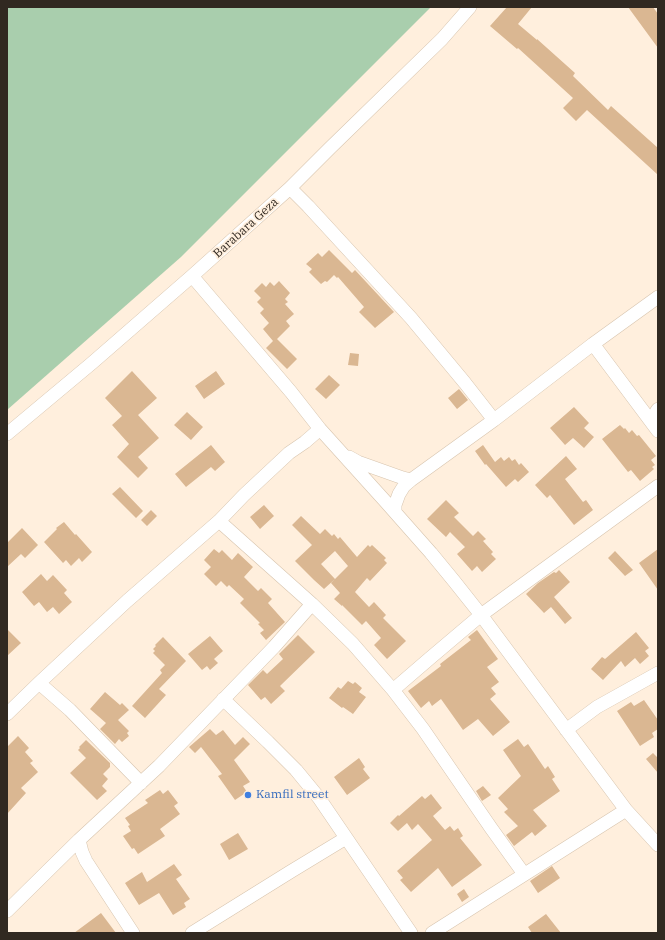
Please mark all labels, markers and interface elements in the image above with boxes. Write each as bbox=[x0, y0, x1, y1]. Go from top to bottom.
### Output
street label: Barabara Geza bbox=[211, 195, 281, 261]
place label: Kamfil street bbox=[256, 788, 329, 802]
marker: Kamfil street bbox=[243, 790, 253, 800]

